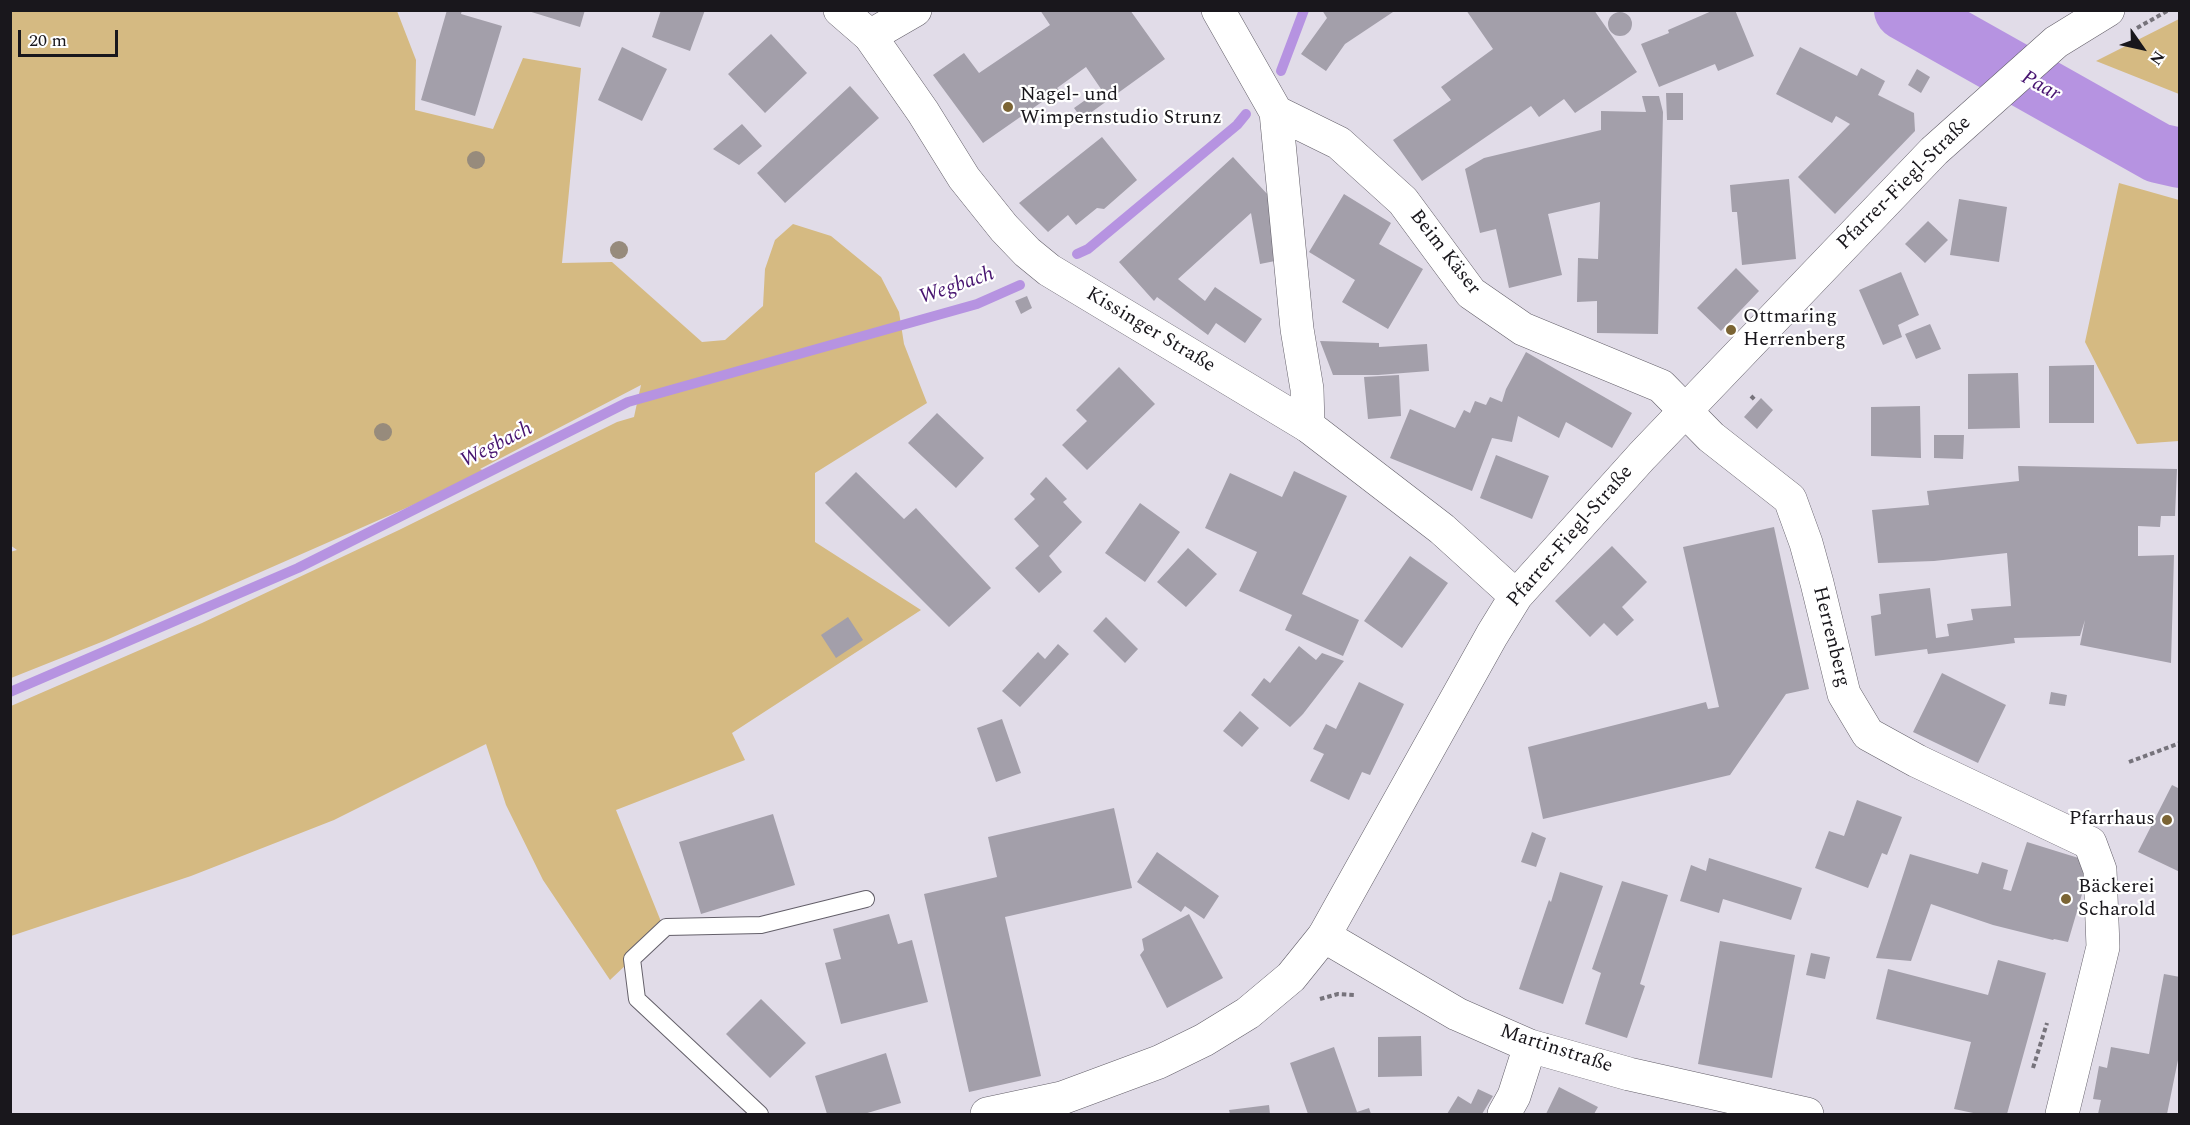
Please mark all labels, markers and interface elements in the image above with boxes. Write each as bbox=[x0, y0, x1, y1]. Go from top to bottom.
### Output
scale bar bbox=[21, 18, 122, 56]
north arrow bbox=[2112, 18, 2172, 78]
text: 20 m bbox=[29, 27, 67, 54]
text: N bbox=[2143, 46, 2171, 70]
water label: Paar bbox=[2016, 66, 2064, 108]
place label: Nagel- und Wimpernstudio Strunz bbox=[1020, 84, 1222, 131]
marker: Nagel- und Wimpernstudio Strunz bbox=[1001, 100, 1015, 114]
street label: Pfarrer-Fiegl-Straße bbox=[1833, 112, 1977, 256]
street label: Beim Käser bbox=[1403, 206, 1485, 300]
water label: Wegbach bbox=[916, 262, 998, 312]
street label: Kissinger Straße bbox=[1081, 283, 1219, 379]
place label: Ottmaring Herrenberg bbox=[1743, 306, 1846, 353]
marker: Ottmaring Herrenberg bbox=[1724, 323, 1738, 337]
water label: Wegbach bbox=[457, 417, 537, 475]
street label: Pfarrer-Fiegl-Straße bbox=[1503, 461, 1639, 613]
street label: Herrenberg bbox=[1806, 584, 1854, 690]
place label: Pfarrhaus bbox=[2069, 808, 2155, 832]
marker: Pfarrhaus bbox=[2160, 813, 2174, 827]
place label: Bäckerei Scharold bbox=[2078, 876, 2156, 923]
marker: Bäckerei Scharold bbox=[2059, 892, 2073, 906]
street label: Martinstraße bbox=[1497, 1020, 1615, 1080]

